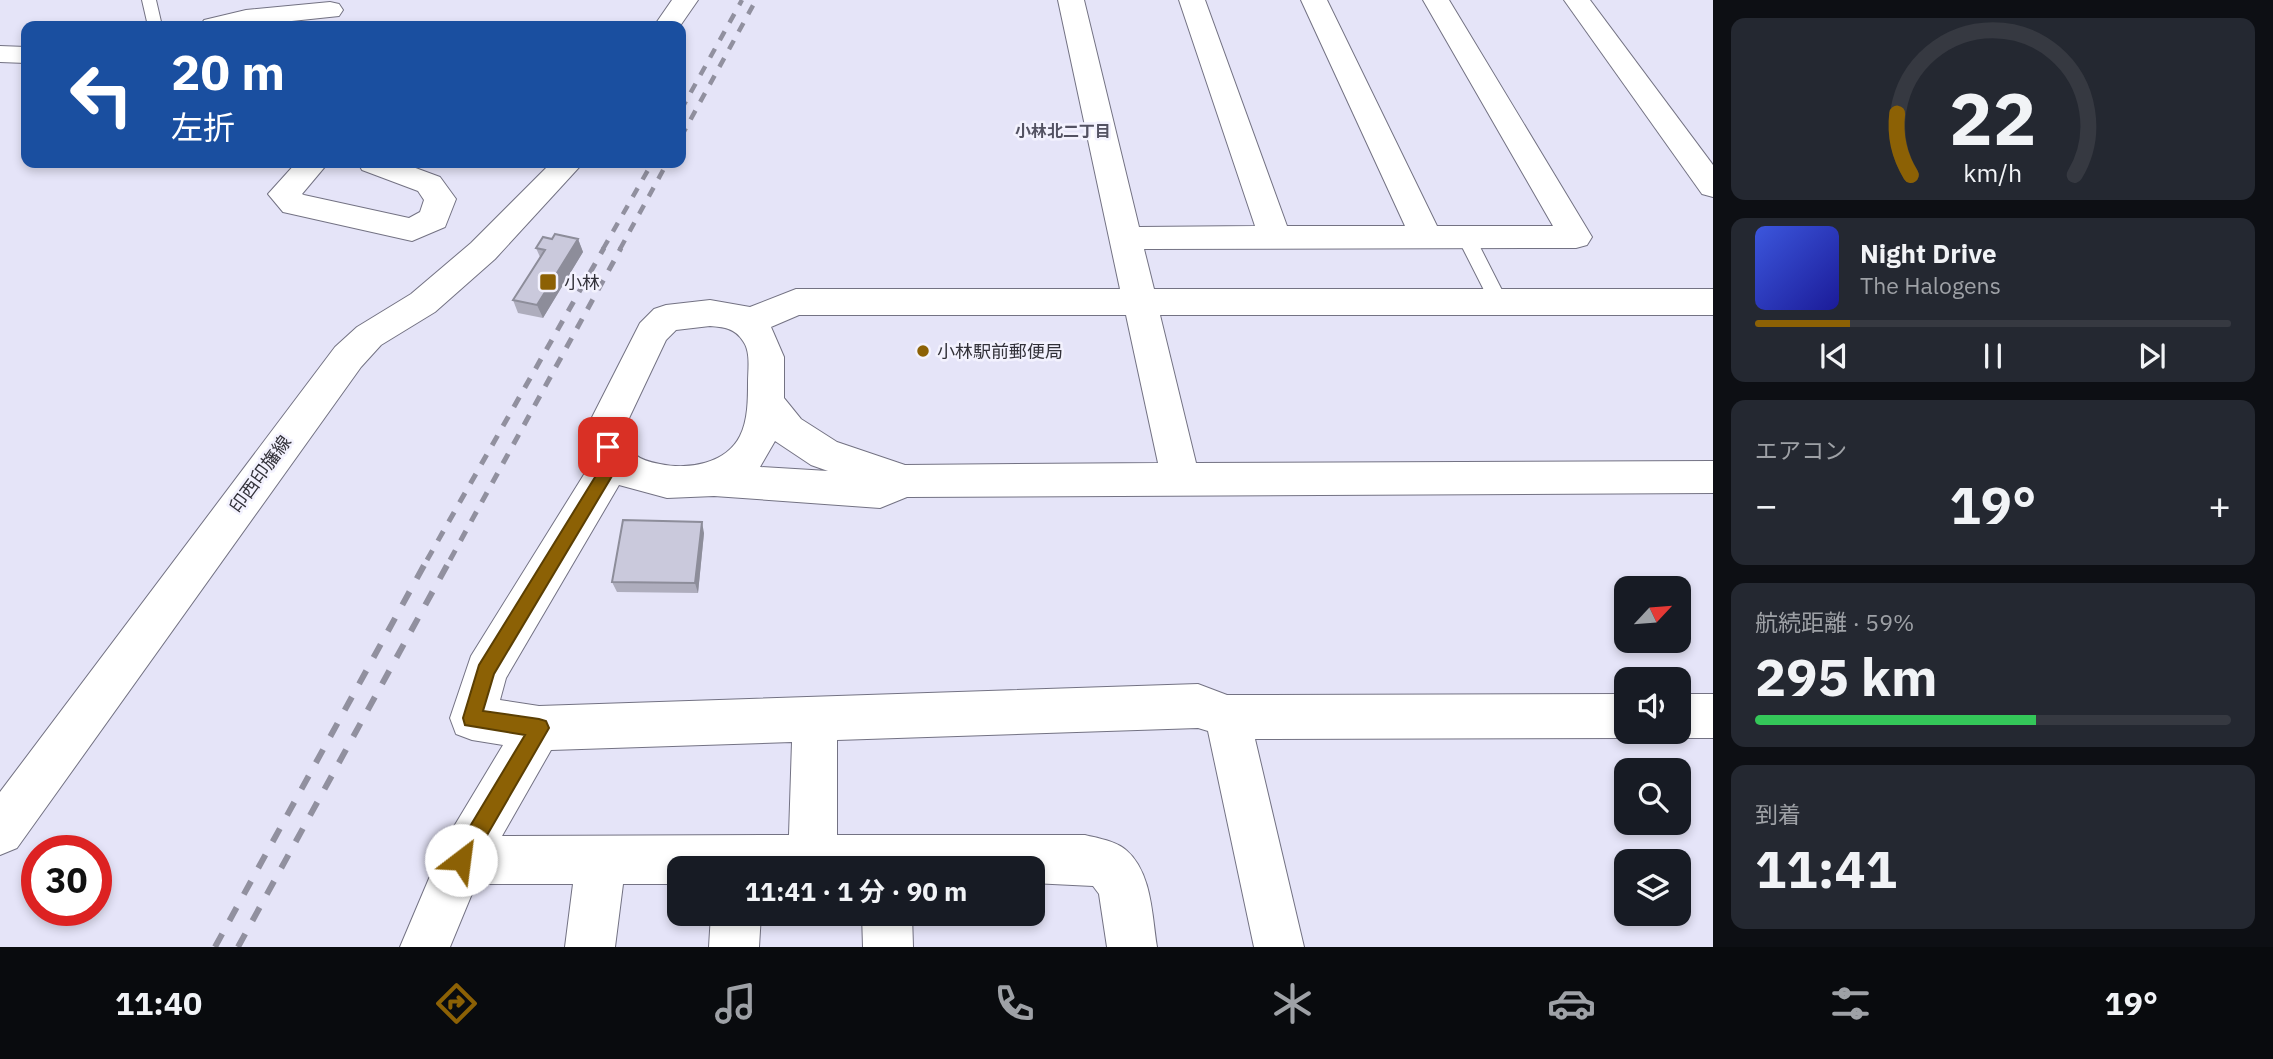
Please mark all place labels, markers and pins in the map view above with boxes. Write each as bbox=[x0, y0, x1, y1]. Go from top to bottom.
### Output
place label: 小林 bbox=[564, 271, 600, 294]
marker: 小林 bbox=[538, 272, 558, 292]
place label: 小林駅前郵便局 bbox=[937, 340, 1063, 363]
marker: 小林駅前郵便局 bbox=[915, 343, 931, 359]
pin bbox=[578, 417, 638, 477]

